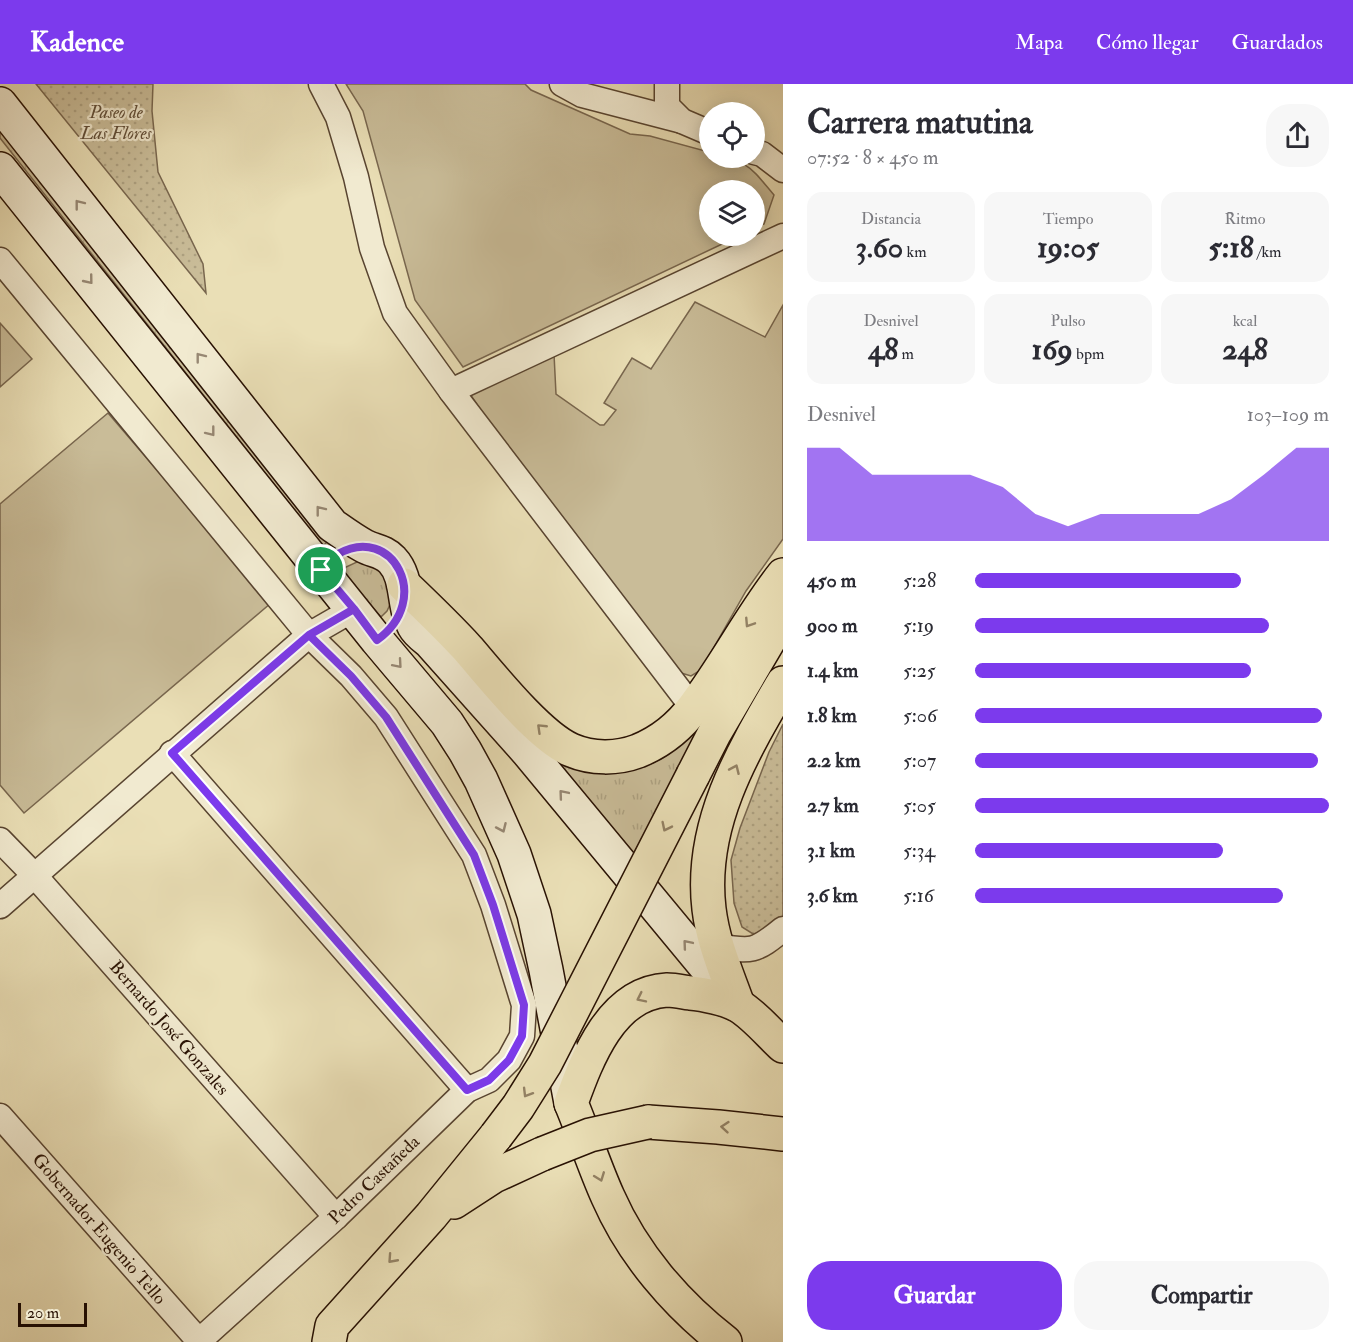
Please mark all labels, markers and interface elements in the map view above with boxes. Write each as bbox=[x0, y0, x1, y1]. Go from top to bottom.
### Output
text: Kadence bbox=[30, 25, 124, 60]
text: Mapa bbox=[1015, 29, 1063, 56]
text: Cómo llegar bbox=[1096, 29, 1199, 56]
text: Guardados bbox=[1232, 29, 1323, 56]
park label: Paseo de Las Flores bbox=[80, 101, 152, 145]
map controls bbox=[699, 102, 765, 246]
button: locate bbox=[699, 102, 765, 168]
text: Carrera matutina bbox=[807, 102, 1033, 143]
button: share bbox=[1266, 104, 1329, 167]
text: 07:52 · 8 × 450 m bbox=[807, 145, 939, 170]
button: layers bbox=[699, 180, 765, 246]
one-way arrow bbox=[75, 200, 86, 211]
text: Distancia bbox=[861, 209, 921, 229]
text: Tiempo bbox=[1043, 209, 1093, 229]
text: Ritmo bbox=[1225, 209, 1265, 229]
text: 3.60 bbox=[855, 229, 903, 266]
text: 19:05 bbox=[1037, 229, 1099, 266]
text: 5:18 bbox=[1209, 229, 1254, 266]
text: km bbox=[903, 242, 927, 262]
text: /km bbox=[1254, 242, 1281, 262]
one-way arrow bbox=[82, 273, 93, 284]
text: Desnivel bbox=[863, 311, 919, 331]
text: Pulso bbox=[1051, 311, 1085, 331]
text: kcal bbox=[1233, 311, 1257, 331]
text: 48 bbox=[868, 331, 898, 368]
text: 169 bbox=[1032, 331, 1073, 368]
text: 248 bbox=[1222, 331, 1268, 368]
text: m bbox=[898, 344, 914, 364]
text: bpm bbox=[1073, 344, 1104, 364]
one-way arrow bbox=[196, 353, 207, 364]
text: Desnivel bbox=[807, 402, 876, 427]
text: 103–109 m bbox=[1247, 402, 1329, 427]
one-way arrow bbox=[204, 425, 215, 436]
one-way arrow bbox=[317, 506, 328, 517]
pin bbox=[295, 544, 346, 595]
icon: arrive bbox=[304, 553, 337, 586]
text: 450 m bbox=[807, 568, 856, 593]
text: 5:28 bbox=[903, 568, 936, 593]
text: 900 m bbox=[807, 613, 857, 638]
text: 5:19 bbox=[903, 613, 934, 638]
one-way arrow bbox=[745, 617, 757, 627]
one-way arrow bbox=[391, 657, 402, 668]
text: 1.4 km bbox=[807, 658, 858, 683]
text: 5:25 bbox=[903, 658, 936, 683]
text: 1.8 km bbox=[807, 703, 857, 728]
text: 5:06 bbox=[903, 703, 937, 728]
one-way arrow bbox=[538, 724, 549, 735]
text: 2.2 km bbox=[807, 748, 860, 773]
text: 5:07 bbox=[903, 748, 936, 773]
one-way arrow bbox=[728, 765, 740, 776]
one-way arrow bbox=[559, 790, 570, 801]
text: 2.7 km bbox=[807, 793, 859, 818]
text: 5:05 bbox=[903, 793, 936, 818]
one-way arrow bbox=[662, 820, 673, 831]
one-way arrow bbox=[495, 821, 507, 832]
text: 3.1 km bbox=[807, 838, 855, 863]
text: 5:34 bbox=[903, 838, 935, 863]
text: 3.6 km bbox=[807, 883, 858, 908]
text: 5:16 bbox=[903, 883, 934, 908]
one-way arrow bbox=[684, 940, 695, 951]
street label: Bernardo José Gonzales bbox=[104, 956, 234, 1100]
one-way arrow bbox=[637, 991, 648, 1003]
one-way arrow bbox=[523, 1087, 535, 1097]
one-way arrow bbox=[720, 1121, 729, 1134]
street label: Pedro Castañeda bbox=[323, 1130, 425, 1229]
street label: Gobernador Eugenio Tello bbox=[27, 1149, 171, 1310]
one-way arrow bbox=[593, 1171, 606, 1182]
one-way arrow bbox=[388, 1252, 399, 1263]
button: Guardar bbox=[807, 1261, 1062, 1330]
button: Compartir bbox=[1074, 1261, 1329, 1330]
scale bar bbox=[18, 1300, 87, 1328]
text: 20 m bbox=[27, 1303, 59, 1323]

